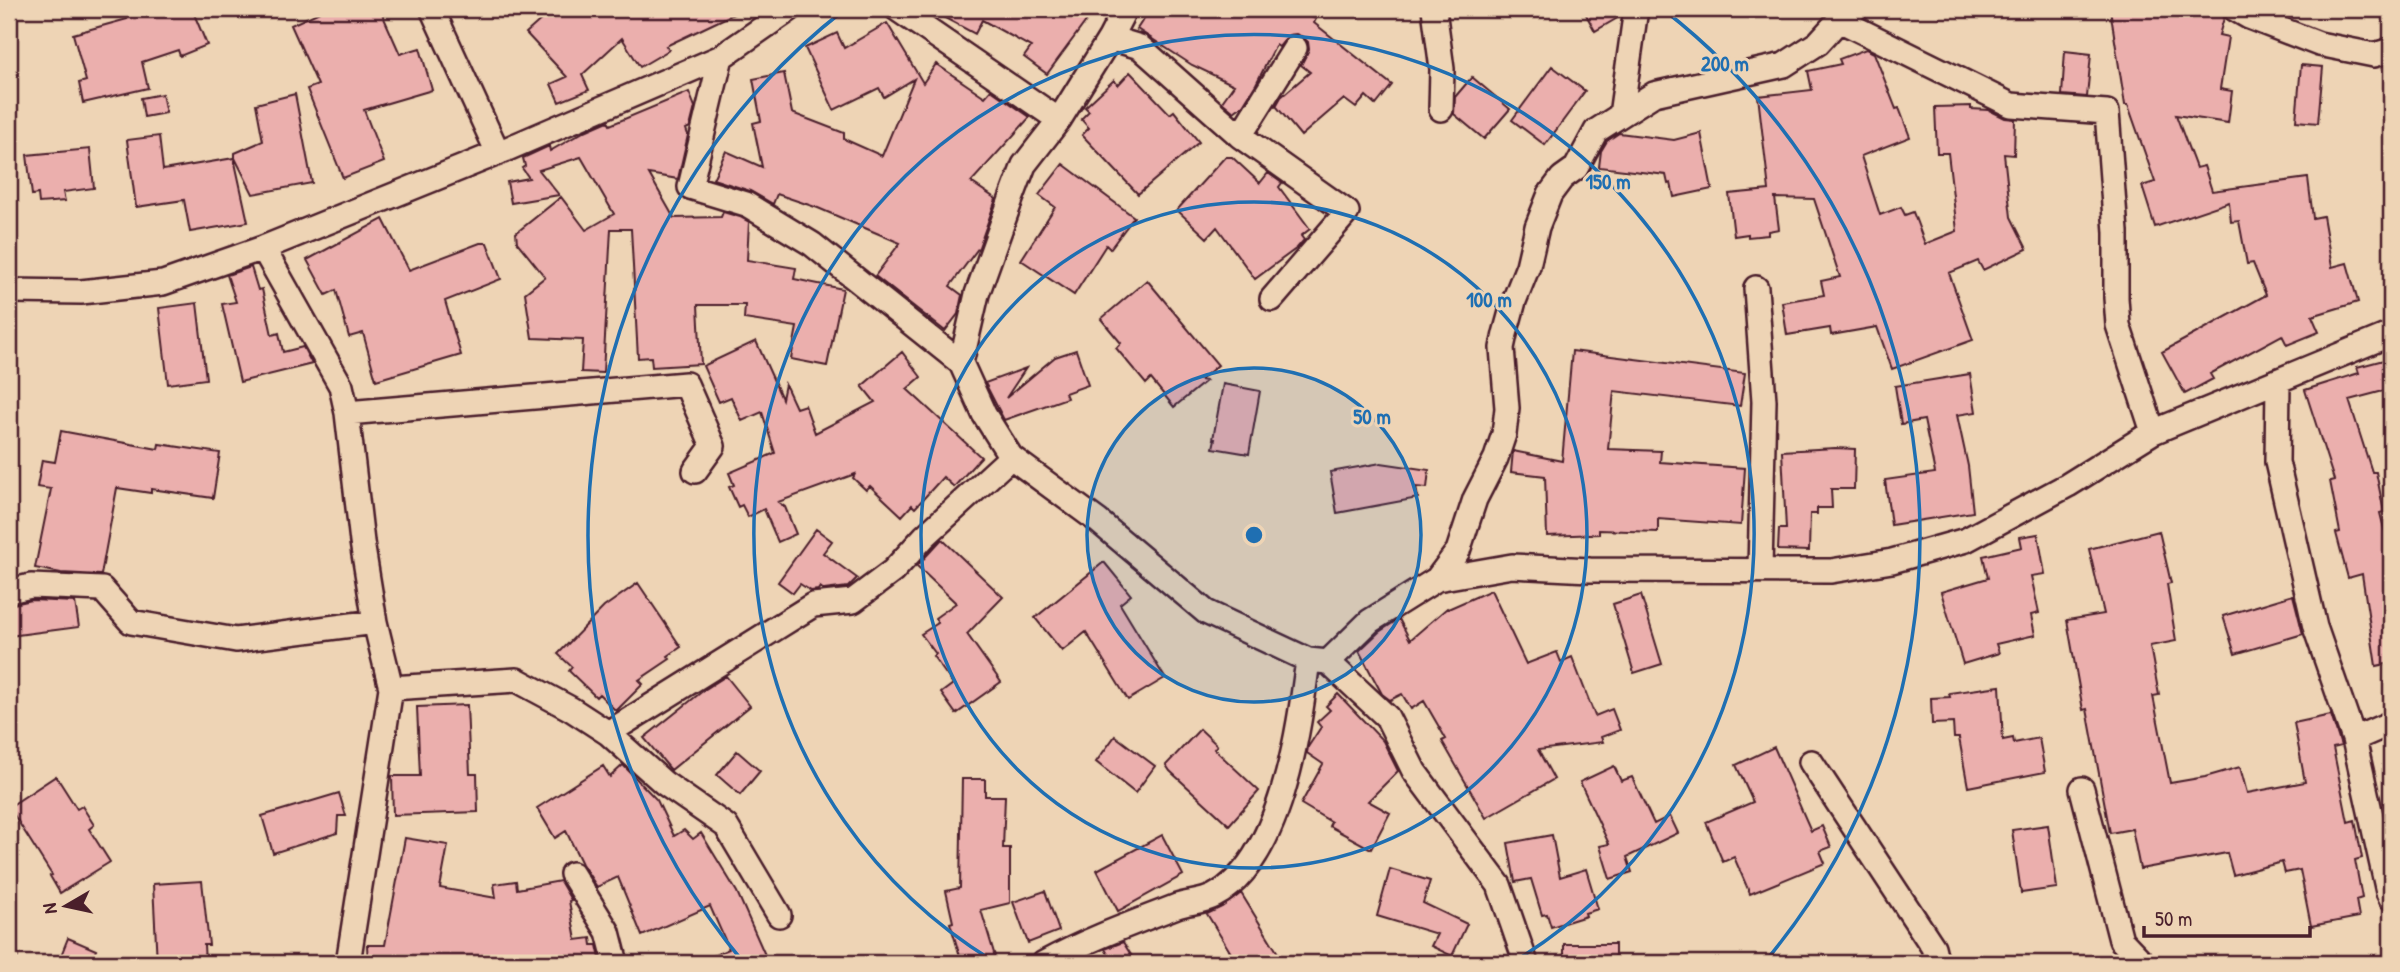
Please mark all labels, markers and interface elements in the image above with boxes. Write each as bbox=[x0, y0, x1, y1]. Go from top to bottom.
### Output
text: 200 m bbox=[1701, 49, 1749, 78]
text: 150 m bbox=[1585, 167, 1631, 196]
text: 100 m bbox=[1466, 285, 1512, 314]
text: 50 m bbox=[1353, 402, 1391, 431]
centre of rings bbox=[1242, 523, 1266, 547]
north arrow bbox=[32, 870, 102, 940]
scale bar bbox=[2144, 895, 2311, 939]
text: N bbox=[36, 902, 63, 916]
text: 50 m bbox=[2155, 904, 2192, 933]

